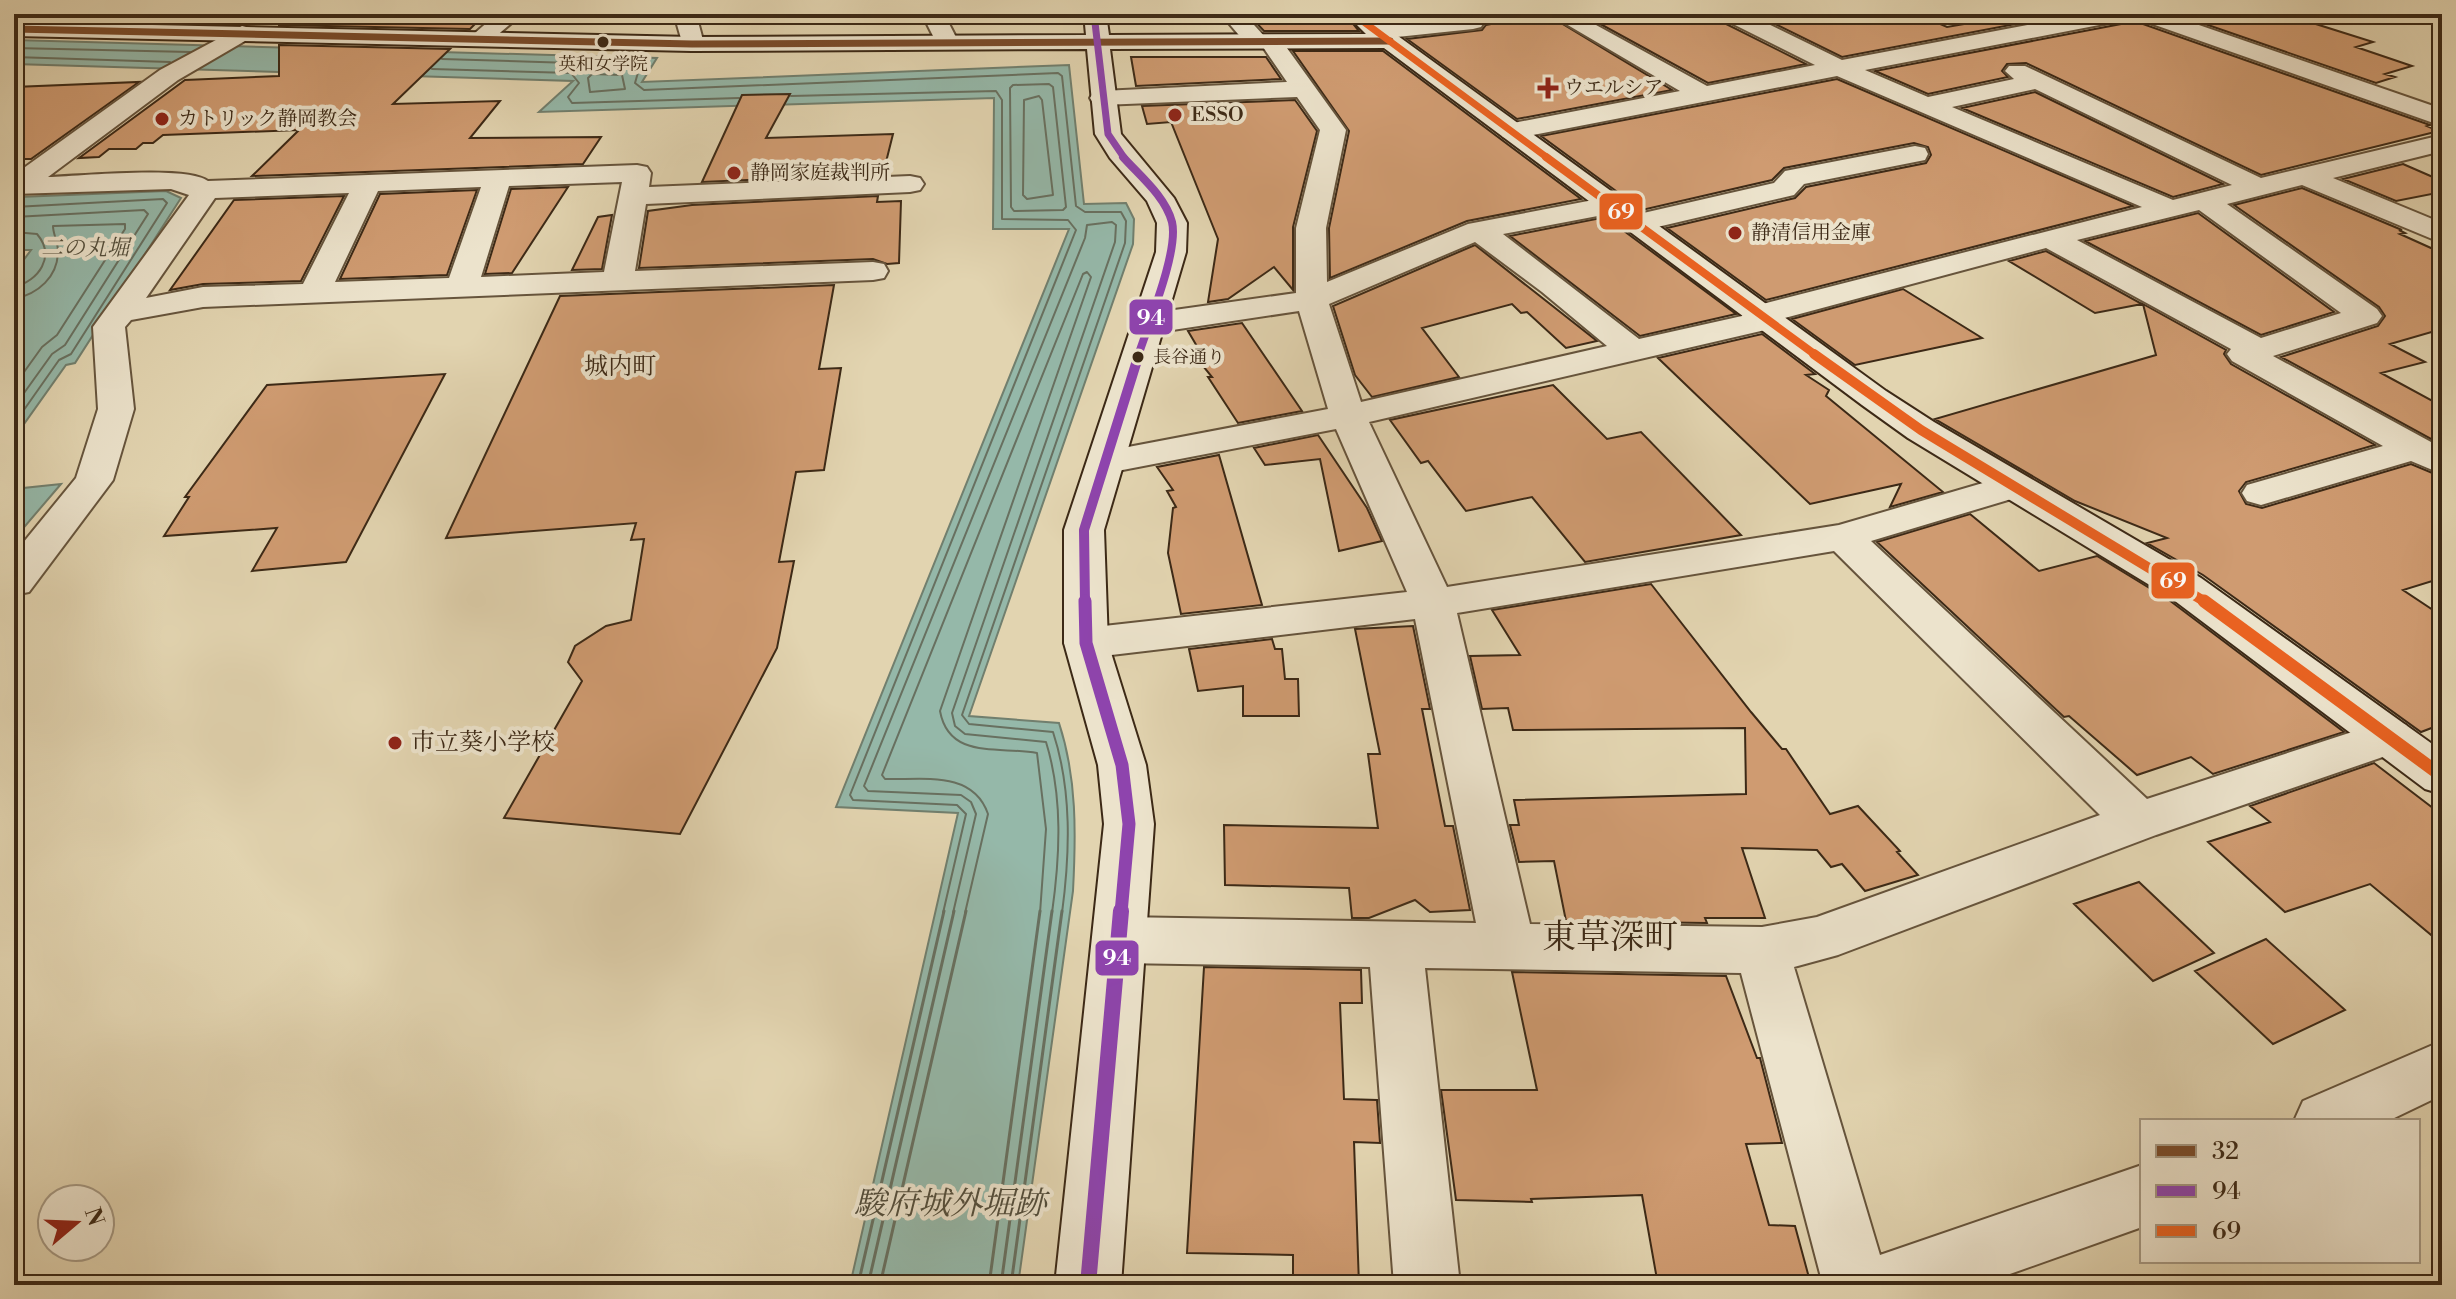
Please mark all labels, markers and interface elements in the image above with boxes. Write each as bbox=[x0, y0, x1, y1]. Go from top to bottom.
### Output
marker: 英和女学院 bbox=[595, 34, 611, 50]
place label: 英和女学院 bbox=[558, 53, 648, 76]
place label: ウエルシア bbox=[1564, 76, 1664, 101]
marker: ウエルシア bbox=[1539, 79, 1557, 97]
place label: ESSO bbox=[1191, 103, 1244, 128]
marker: ESSO bbox=[1166, 106, 1184, 124]
place label: カトリック静岡教会 bbox=[178, 107, 357, 132]
marker: カトリック静岡教会 bbox=[153, 110, 171, 128]
place label: 静岡家庭裁判所 bbox=[750, 161, 890, 186]
marker: 静岡家庭裁判所 bbox=[725, 164, 743, 182]
line badge: 69 bbox=[1598, 192, 1644, 231]
text: 69 bbox=[1607, 199, 1635, 226]
place label: 静清信用金庫 bbox=[1751, 221, 1871, 246]
marker: 静清信用金庫 bbox=[1726, 224, 1744, 242]
water label: 二の丸堀 bbox=[41, 235, 133, 262]
line badge: 94 bbox=[1128, 298, 1174, 336]
text: 94 bbox=[1137, 305, 1165, 332]
place label: 長谷通り bbox=[1153, 346, 1225, 369]
marker: 長谷通り bbox=[1130, 349, 1146, 365]
district label: 城内町 bbox=[584, 352, 656, 382]
line badge: 69 bbox=[2150, 561, 2196, 600]
text: 69 bbox=[2159, 568, 2187, 595]
place label: 市立葵小学校 bbox=[411, 728, 555, 758]
marker: 市立葵小学校 bbox=[386, 734, 404, 752]
district label: 東草深町 bbox=[1542, 917, 1678, 959]
line badge: 94 bbox=[1094, 939, 1140, 977]
text: 94 bbox=[1103, 945, 1131, 972]
legend bbox=[2140, 1119, 2420, 1263]
text: 32 bbox=[2212, 1137, 2239, 1167]
text: 94 bbox=[2212, 1177, 2241, 1207]
north arrow bbox=[36, 1183, 116, 1263]
water label: 駿府城外堀跡 bbox=[854, 1184, 1051, 1224]
text: N bbox=[78, 1204, 109, 1230]
text: 69 bbox=[2212, 1217, 2241, 1247]

